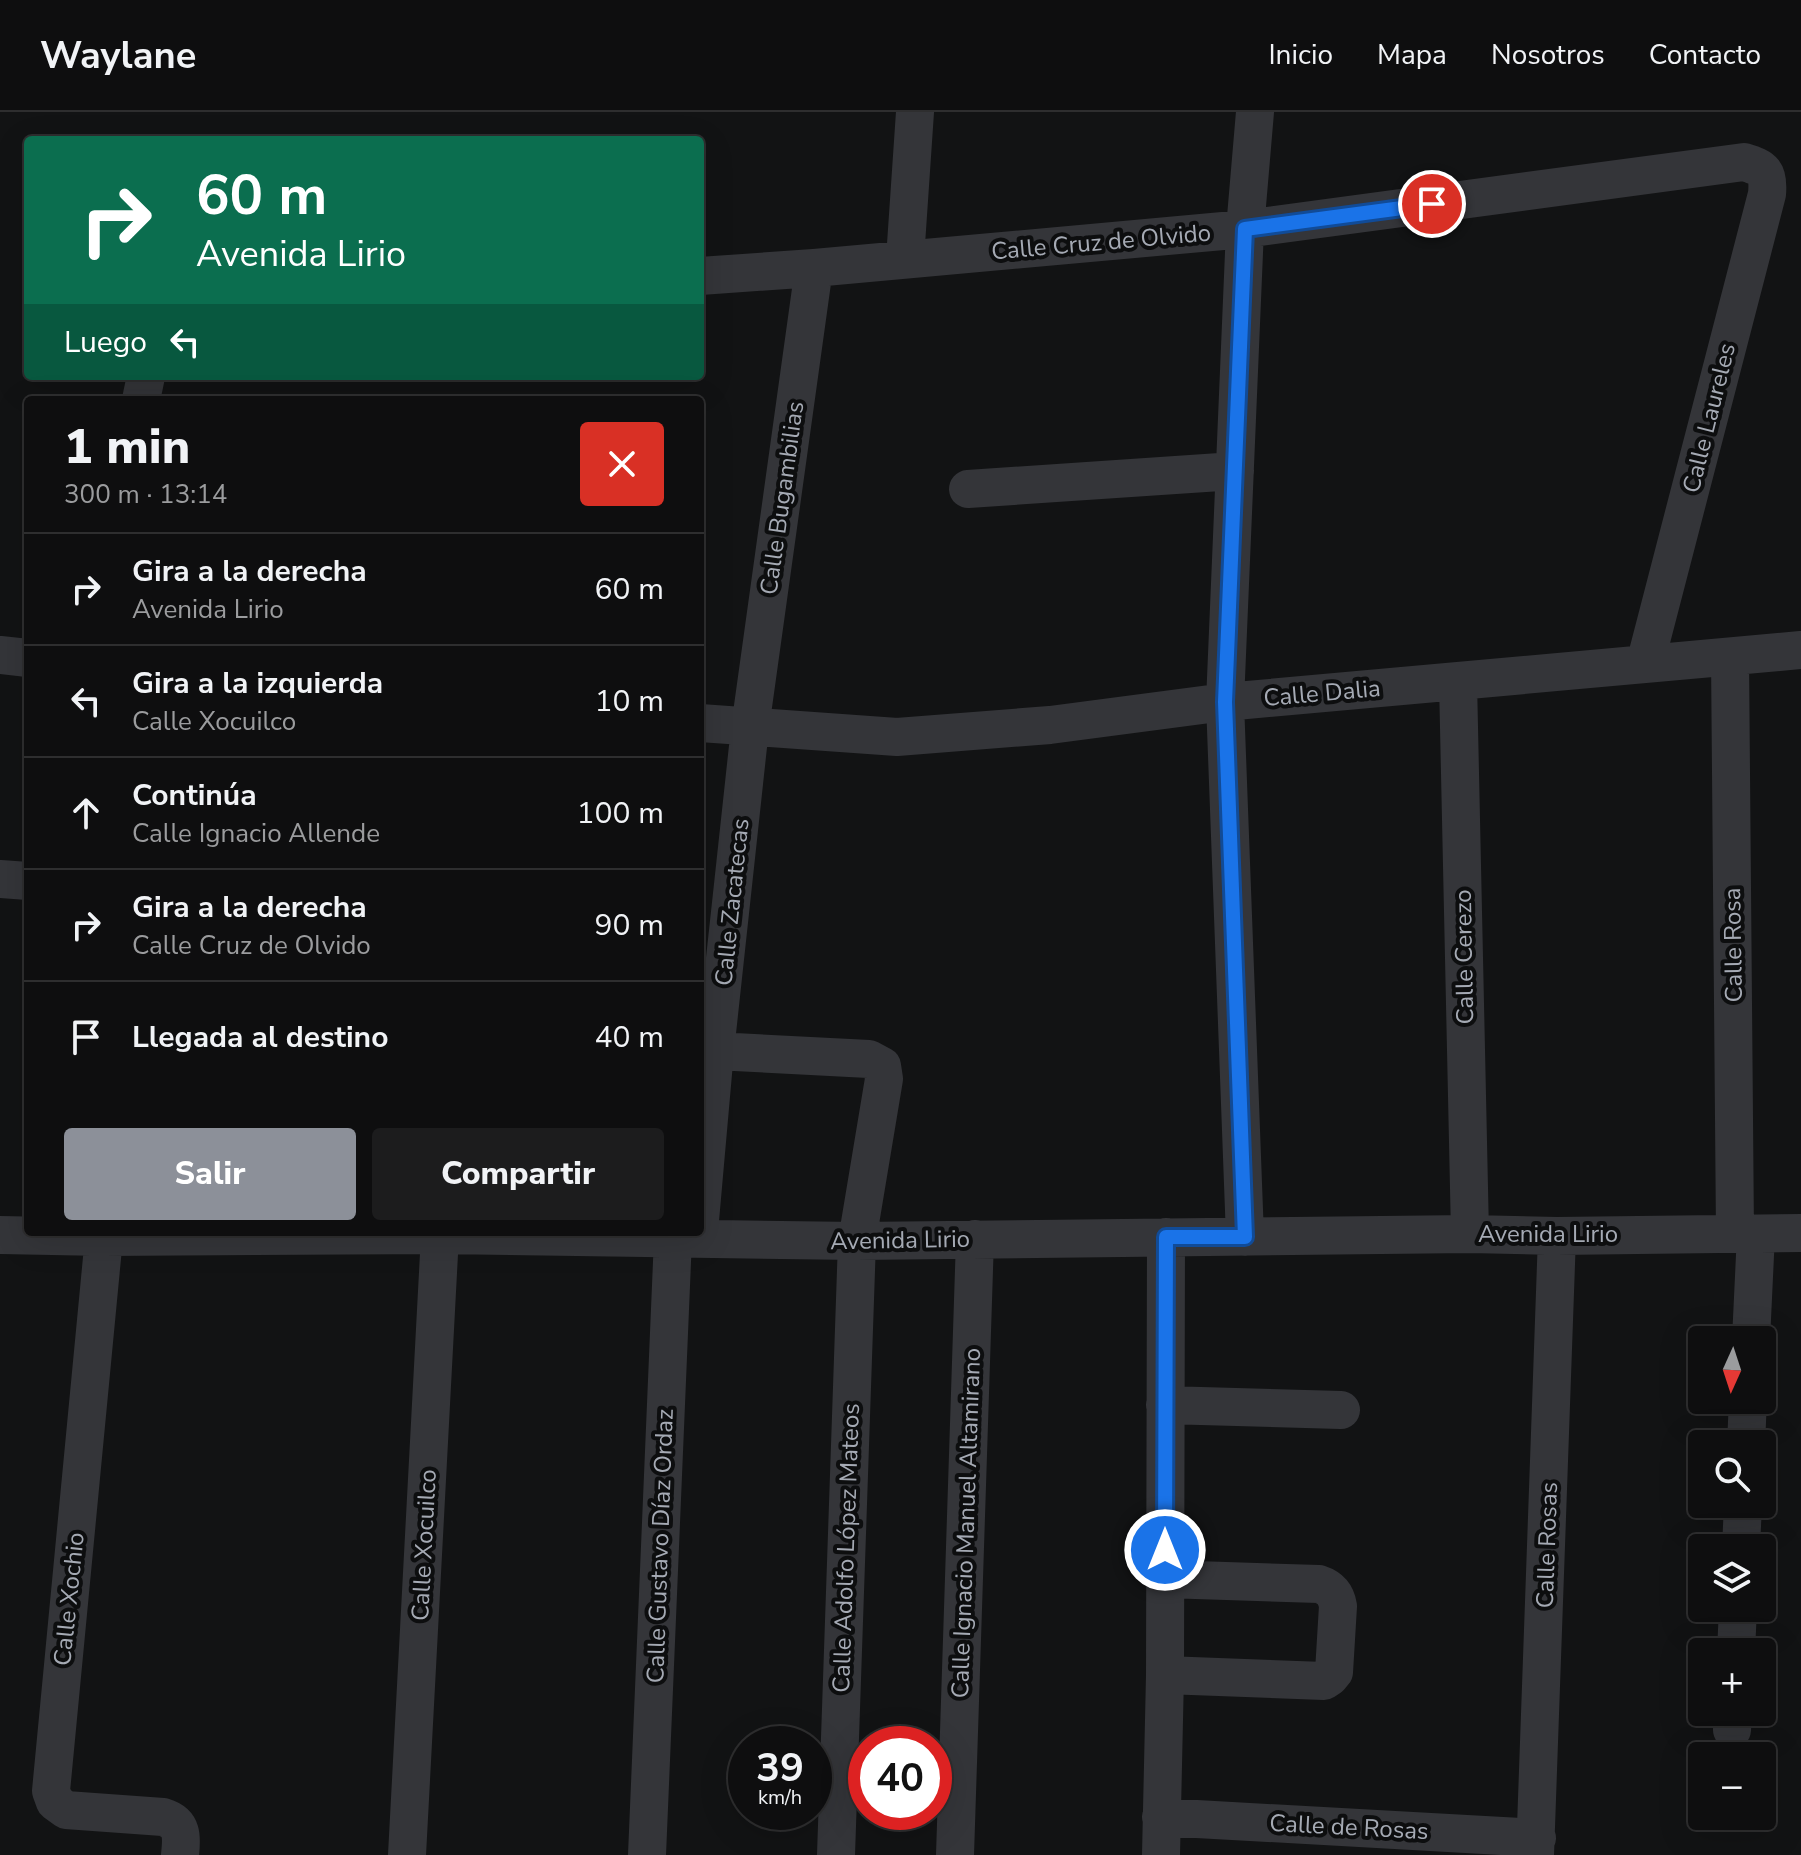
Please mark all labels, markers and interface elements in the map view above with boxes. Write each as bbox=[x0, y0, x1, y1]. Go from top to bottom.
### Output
text: Waylane bbox=[40, 30, 196, 81]
text: Inicio bbox=[1268, 36, 1333, 74]
text: Mapa bbox=[1377, 36, 1447, 74]
text: Nosotros bbox=[1491, 36, 1605, 74]
text: Contacto bbox=[1649, 36, 1761, 74]
text: 60 m bbox=[196, 157, 327, 234]
icon: right bbox=[64, 168, 168, 272]
pin bbox=[1398, 170, 1466, 238]
icon: arrive bbox=[1410, 182, 1454, 226]
street label: Calle Cruz de Olvido bbox=[990, 216, 1212, 268]
text: Avenida Lirio bbox=[196, 230, 406, 279]
icon: left bbox=[163, 320, 207, 364]
text: Luego bbox=[64, 322, 147, 363]
street label: Calle Laureles bbox=[1675, 340, 1743, 496]
street label: Calle Bugambilias bbox=[753, 399, 811, 597]
text: 1 min bbox=[64, 414, 190, 480]
button: close bbox=[580, 422, 664, 506]
text: 300 m · 13:14 bbox=[64, 477, 227, 512]
text: Gira a la derecha bbox=[132, 551, 367, 592]
icon: right bbox=[64, 567, 108, 611]
text: 60 m bbox=[595, 569, 664, 610]
text: Avenida Lirio bbox=[132, 592, 284, 627]
text: Gira a la izquierda bbox=[132, 663, 383, 704]
street label: Calle Dalia bbox=[1262, 672, 1382, 714]
icon: left bbox=[64, 679, 108, 723]
text: 10 m bbox=[595, 681, 664, 722]
text: Calle Xocuilco bbox=[132, 704, 296, 739]
text: Continúa bbox=[132, 775, 257, 816]
icon: ahead bbox=[64, 791, 108, 835]
text: 100 m bbox=[577, 793, 664, 834]
text: Calle Ignacio Allende bbox=[132, 816, 380, 851]
street label: Calle Zacatecas bbox=[707, 817, 757, 987]
text: Gira a la derecha bbox=[132, 887, 367, 928]
street label: Calle Rosa bbox=[1716, 887, 1750, 1003]
street label: Calle Cerezo bbox=[1447, 889, 1481, 1025]
icon: right bbox=[64, 903, 108, 947]
text: 90 m bbox=[595, 905, 664, 946]
text: Calle Cruz de Olvido bbox=[132, 928, 371, 963]
icon: arrive bbox=[64, 1015, 108, 1059]
text: Llegada al destino bbox=[132, 1017, 388, 1058]
text: 40 m bbox=[595, 1017, 664, 1058]
button: Salir bbox=[64, 1128, 356, 1220]
button: Compartir bbox=[372, 1128, 664, 1220]
street label: Avenida Lirio bbox=[1478, 1218, 1618, 1250]
street label: Avenida Lirio bbox=[830, 1223, 970, 1257]
north arrow bbox=[1688, 1326, 1776, 1414]
map controls bbox=[1688, 1326, 1776, 1830]
street label: Calle Ignacio Manuel Altamirano bbox=[944, 1347, 988, 1699]
street label: Calle Adolfo López Mateos bbox=[825, 1403, 867, 1693]
street label: Calle Gustavo Díaz Ordaz bbox=[639, 1408, 681, 1684]
button: search bbox=[1688, 1430, 1776, 1518]
street label: Calle Xocuilco bbox=[404, 1468, 444, 1622]
street label: Calle Rosas bbox=[1529, 1481, 1565, 1609]
position arrow bbox=[1123, 1508, 1207, 1592]
street label: Calle Xochio bbox=[46, 1531, 92, 1667]
button: layers bbox=[1688, 1534, 1776, 1622]
button: + bbox=[1688, 1638, 1776, 1726]
speed limit sign: 40 bbox=[848, 1726, 952, 1830]
text: 39 bbox=[756, 1741, 804, 1795]
button: − bbox=[1688, 1742, 1776, 1830]
text: km/h bbox=[758, 1784, 802, 1811]
street label: Calle de Rosas bbox=[1269, 1807, 1429, 1847]

